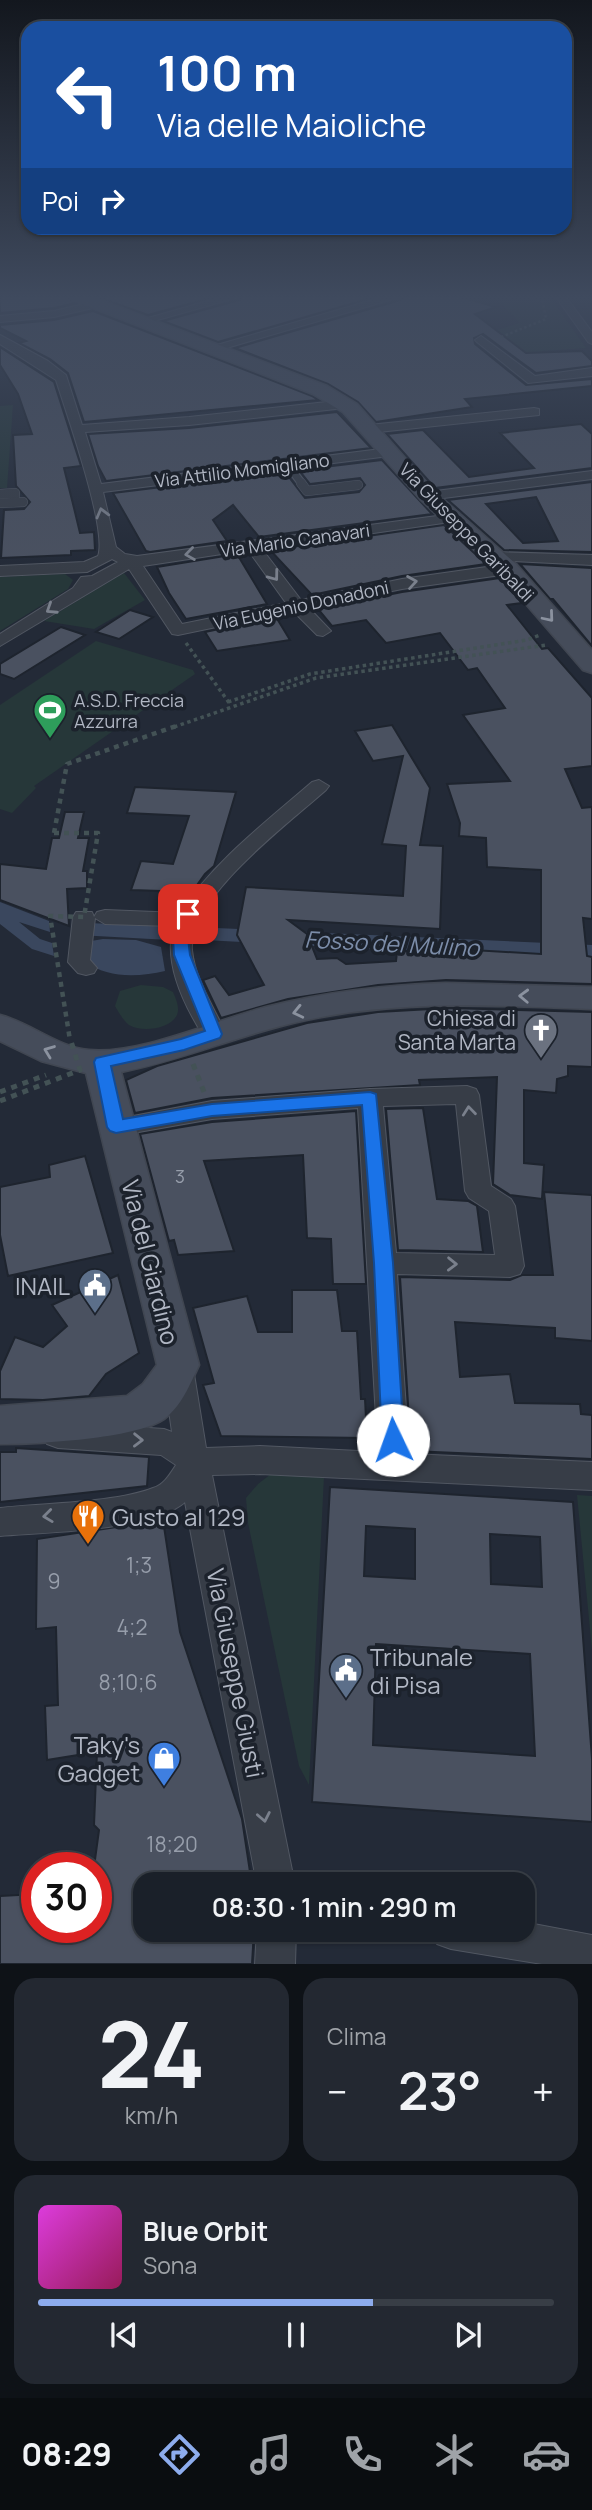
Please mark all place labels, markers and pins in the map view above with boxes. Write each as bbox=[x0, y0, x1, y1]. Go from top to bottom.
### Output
place label: A.S.D. Freccia Azzurra bbox=[74, 688, 184, 733]
sports icon: A.S.D. Freccia Azzurra bbox=[31, 691, 69, 740]
pin bbox=[158, 884, 218, 944]
place label: Chiesa di Santa Marta bbox=[398, 1004, 516, 1056]
church icon: Chiesa di Santa Marta bbox=[522, 1011, 560, 1060]
public building icon: INAIL bbox=[76, 1266, 114, 1315]
place label: INAIL bbox=[15, 1269, 70, 1302]
restaurant icon: Gusto al 129 bbox=[69, 1497, 107, 1546]
place label: Gusto al 129 bbox=[112, 1500, 246, 1533]
place label: Tribunale di Pisa bbox=[370, 1640, 473, 1701]
public building icon: Tribunale di Pisa bbox=[327, 1651, 365, 1700]
place label: Taky's Gadget bbox=[58, 1728, 140, 1789]
shop icon: Taky's Gadget bbox=[145, 1739, 183, 1788]

